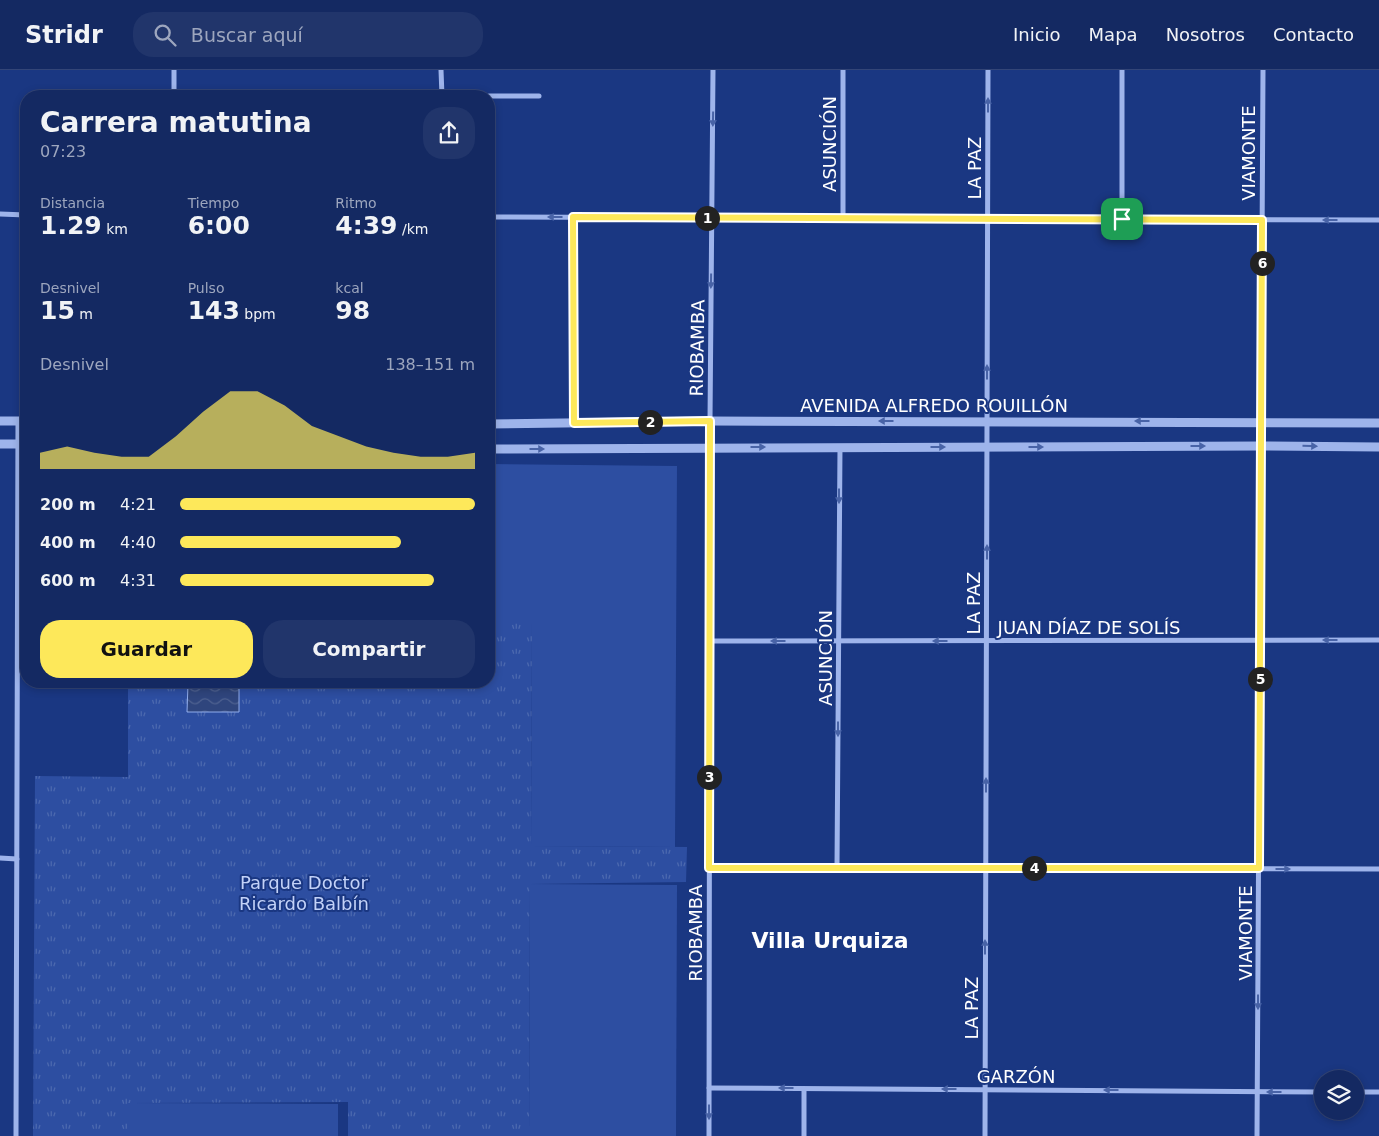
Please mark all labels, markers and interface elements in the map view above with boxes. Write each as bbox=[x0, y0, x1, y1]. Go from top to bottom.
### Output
search box bbox=[133, 12, 483, 57]
text: Stridr bbox=[25, 21, 103, 49]
icon: search bbox=[151, 21, 179, 49]
text: Buscar aquí bbox=[191, 24, 303, 46]
text: Inicio bbox=[1013, 24, 1061, 45]
text: Mapa bbox=[1089, 24, 1138, 45]
text: Nosotros bbox=[1166, 24, 1245, 45]
text: Contacto bbox=[1273, 24, 1354, 45]
street label: ASUNCIÓN bbox=[819, 96, 840, 192]
one-way arrow bbox=[984, 97, 992, 113]
street label: VIAMONTE bbox=[1238, 105, 1259, 201]
text: Carrera matutina bbox=[40, 106, 312, 139]
button: share bbox=[423, 107, 475, 159]
one-way arrow bbox=[709, 111, 717, 127]
street label: LA PAZ bbox=[964, 137, 985, 199]
text: 07:23 bbox=[40, 142, 86, 161]
text: Distancia bbox=[40, 195, 105, 211]
text: Tiempo bbox=[188, 195, 239, 211]
text: Ritmo bbox=[335, 195, 377, 211]
pin bbox=[1101, 198, 1143, 240]
icon: arrive bbox=[1108, 205, 1136, 233]
pin: 1 bbox=[694, 206, 720, 230]
text: 1 bbox=[703, 210, 712, 226]
text: 1.29 bbox=[40, 211, 102, 240]
text: 6:00 bbox=[188, 211, 250, 240]
text: 4:39 bbox=[335, 211, 398, 240]
one-way arrow bbox=[547, 213, 563, 221]
one-way arrow bbox=[1322, 216, 1338, 224]
text: km bbox=[102, 221, 128, 237]
text: /km bbox=[398, 221, 428, 237]
pin: 6 bbox=[1250, 250, 1274, 276]
text: 6 bbox=[1258, 255, 1267, 271]
one-way arrow bbox=[707, 273, 715, 289]
text: Desnivel bbox=[40, 280, 100, 296]
text: Pulso bbox=[188, 280, 224, 296]
text: kcal bbox=[335, 280, 364, 296]
text: 15 bbox=[40, 296, 75, 325]
text: 143 bbox=[188, 296, 240, 325]
text: 98 bbox=[335, 296, 370, 325]
street label: RIOBAMBA bbox=[686, 299, 708, 397]
text: m bbox=[75, 306, 93, 322]
text: bpm bbox=[240, 306, 276, 322]
text: Desnivel bbox=[40, 355, 109, 374]
text: 138–151 m bbox=[385, 355, 475, 374]
one-way arrow bbox=[983, 364, 991, 380]
street label: AVENIDA ALFREDO ROUILLÓN bbox=[800, 395, 1068, 416]
pin: 2 bbox=[638, 410, 662, 434]
text: 2 bbox=[646, 414, 655, 430]
one-way arrow bbox=[878, 417, 894, 425]
one-way arrow bbox=[1134, 417, 1150, 425]
one-way arrow bbox=[1190, 442, 1206, 450]
one-way arrow bbox=[1302, 442, 1318, 450]
one-way arrow bbox=[751, 443, 767, 451]
one-way arrow bbox=[931, 443, 947, 451]
one-way arrow bbox=[1028, 443, 1044, 451]
one-way arrow bbox=[530, 445, 546, 453]
one-way arrow bbox=[835, 488, 843, 504]
text: 200 m bbox=[40, 495, 96, 514]
text: 4:21 bbox=[120, 495, 156, 514]
text: 400 m bbox=[40, 533, 96, 552]
text: 4:40 bbox=[120, 533, 156, 552]
one-way arrow bbox=[983, 544, 991, 560]
text: 600 m bbox=[40, 571, 96, 590]
text: 4:31 bbox=[120, 571, 156, 590]
street label: LA PAZ bbox=[963, 572, 984, 634]
street label: ASUNCIÓN bbox=[815, 610, 836, 706]
street label: JUAN DÍAZ DE SOLÍS bbox=[997, 617, 1180, 638]
button: Guardar bbox=[40, 620, 253, 678]
button: Compartir bbox=[263, 620, 475, 678]
one-way arrow bbox=[1322, 636, 1338, 644]
one-way arrow bbox=[770, 637, 786, 645]
one-way arrow bbox=[932, 637, 948, 645]
pin: 5 bbox=[1248, 666, 1272, 692]
text: 5 bbox=[1256, 671, 1265, 687]
one-way arrow bbox=[834, 721, 842, 737]
pin: 3 bbox=[696, 764, 722, 790]
text: 3 bbox=[705, 769, 714, 785]
one-way arrow bbox=[982, 777, 990, 793]
pin: 4 bbox=[1022, 856, 1046, 880]
text: 4 bbox=[1030, 860, 1039, 876]
one-way arrow bbox=[1275, 865, 1291, 873]
park label: Parque Doctor Ricardo Balbín bbox=[239, 872, 369, 914]
street label: RIOBAMBA bbox=[685, 884, 706, 981]
street label: VIAMONTE bbox=[1235, 885, 1256, 981]
district label: Villa Urquiza bbox=[751, 928, 909, 953]
one-way arrow bbox=[981, 939, 989, 955]
street label: LA PAZ bbox=[961, 977, 982, 1039]
one-way arrow bbox=[1254, 994, 1262, 1010]
street label: GARZÓN bbox=[977, 1066, 1055, 1087]
map controls bbox=[1314, 1070, 1364, 1120]
button: layers bbox=[1314, 1070, 1364, 1120]
one-way arrow bbox=[778, 1084, 794, 1092]
one-way arrow bbox=[941, 1085, 957, 1093]
one-way arrow bbox=[1103, 1086, 1119, 1094]
one-way arrow bbox=[1266, 1087, 1282, 1095]
one-way arrow bbox=[705, 1104, 713, 1120]

